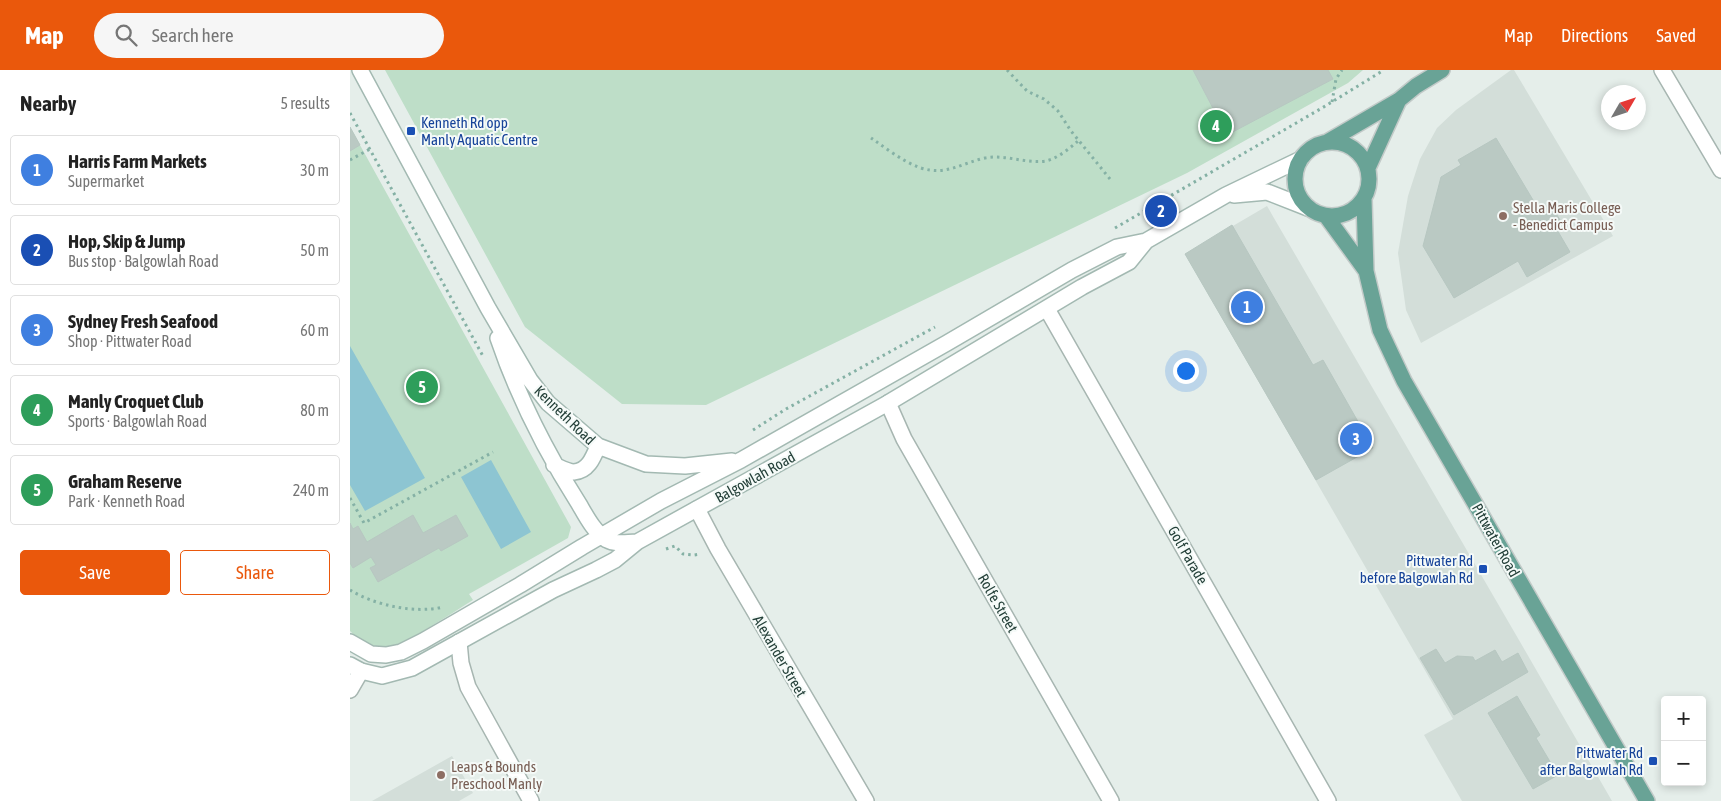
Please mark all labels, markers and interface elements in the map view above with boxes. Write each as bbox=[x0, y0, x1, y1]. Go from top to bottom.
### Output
search box bbox=[94, 13, 444, 58]
icon: search bbox=[112, 21, 140, 49]
text: Map bbox=[25, 22, 64, 49]
text: Search here bbox=[152, 24, 234, 46]
text: Map bbox=[1504, 25, 1533, 46]
text: Directions bbox=[1561, 25, 1628, 46]
text: Saved bbox=[1656, 25, 1696, 46]
north arrow bbox=[1601, 85, 1646, 130]
text: Nearby bbox=[20, 91, 76, 115]
text: 5 results bbox=[280, 94, 330, 112]
pin: 4 bbox=[1200, 107, 1232, 145]
place label: Kenneth Rd opp Manly Aquatic Centre bbox=[421, 114, 538, 148]
marker: Kenneth Rd opp Manly Aquatic Centre bbox=[405, 125, 417, 137]
text: Harris Farm Markets bbox=[68, 150, 207, 172]
text: 1 bbox=[33, 161, 41, 179]
text: 30 m bbox=[300, 161, 329, 179]
text: Supermarket bbox=[68, 172, 144, 190]
pin: 2 bbox=[1145, 192, 1177, 230]
place label: Stella Maris College - Benedict Campus bbox=[1513, 199, 1621, 233]
marker: Stella Maris College - Benedict Campus bbox=[1497, 210, 1509, 222]
text: Hop, Skip & Jump bbox=[68, 230, 186, 252]
text: 2 bbox=[33, 241, 41, 259]
text: 50 m bbox=[300, 241, 329, 259]
text: Bus stop · Balgowlah Road bbox=[68, 252, 219, 270]
pin: 1 bbox=[1231, 288, 1263, 326]
text: Sydney Fresh Seafood bbox=[68, 310, 218, 332]
text: 3 bbox=[33, 321, 41, 339]
text: 60 m bbox=[300, 321, 329, 339]
text: Shop · Pittwater Road bbox=[68, 332, 192, 350]
your location bbox=[1173, 358, 1199, 384]
pin: 5 bbox=[406, 368, 438, 406]
street label: Kenneth Road bbox=[531, 382, 599, 448]
text: Manly Croquet Club bbox=[68, 390, 204, 412]
text: 4 bbox=[33, 401, 41, 419]
text: 80 m bbox=[300, 401, 329, 419]
text: Sports · Balgowlah Road bbox=[68, 412, 207, 430]
pin: 3 bbox=[1340, 420, 1372, 458]
street label: Balgowlah Road bbox=[712, 448, 798, 506]
text: Graham Reserve bbox=[68, 470, 182, 492]
text: 5 bbox=[33, 481, 41, 499]
text: 240 m bbox=[293, 481, 329, 499]
text: Park · Kenneth Road bbox=[68, 492, 185, 510]
street label: Pittwater Road bbox=[1469, 500, 1523, 580]
street label: Golf Parade bbox=[1165, 523, 1212, 587]
button: Save bbox=[20, 550, 170, 595]
button: Share bbox=[180, 550, 330, 595]
place label: Pittwater Rd before Balgowlah Rd bbox=[1360, 552, 1473, 586]
marker: Pittwater Rd before Balgowlah Rd bbox=[1477, 563, 1489, 575]
street label: Rolfe Street bbox=[975, 571, 1021, 635]
street label: Alexander Street bbox=[750, 612, 810, 700]
map controls bbox=[1661, 696, 1706, 786]
button: + bbox=[1661, 696, 1706, 741]
button: − bbox=[1661, 741, 1706, 786]
place label: Pittwater Rd after Balgowlah Rd bbox=[1540, 744, 1643, 778]
marker: Pittwater Rd after Balgowlah Rd bbox=[1647, 755, 1659, 767]
place label: Leaps & Bounds Preschool Manly bbox=[451, 758, 542, 792]
marker: Leaps & Bounds Preschool Manly bbox=[435, 769, 447, 781]

